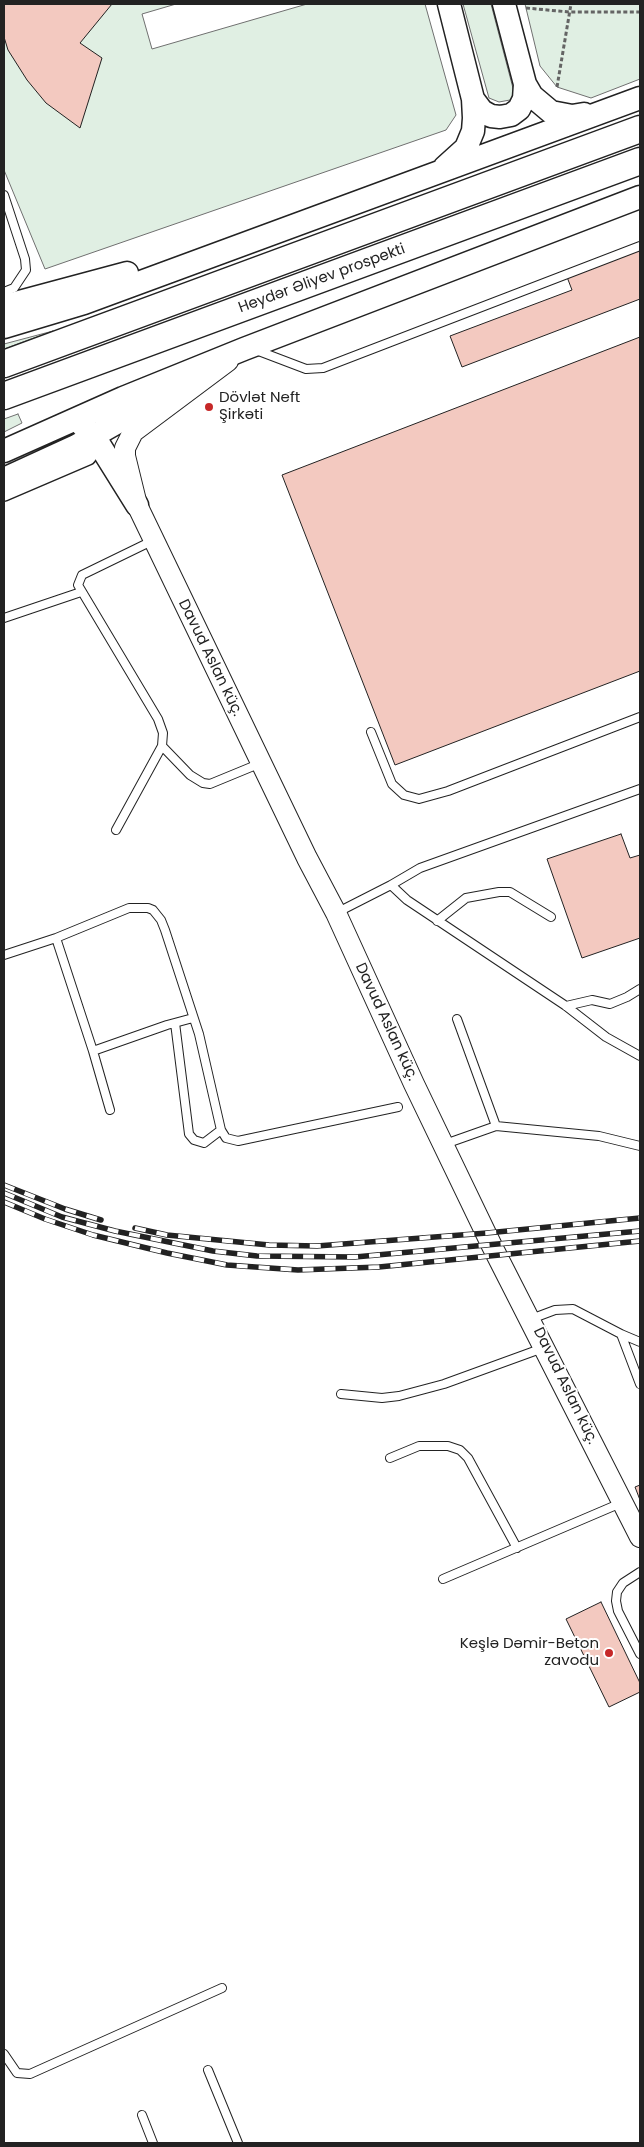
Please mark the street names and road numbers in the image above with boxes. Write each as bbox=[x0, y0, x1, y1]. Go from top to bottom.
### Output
street label: Heydər Əliyev prospekti bbox=[236, 240, 408, 318]
street label: Davud Aslan küç. bbox=[174, 597, 246, 719]
street label: Davud Aslan küç. bbox=[351, 960, 421, 1084]
street label: Davud Aslan küç. bbox=[529, 1325, 601, 1447]

